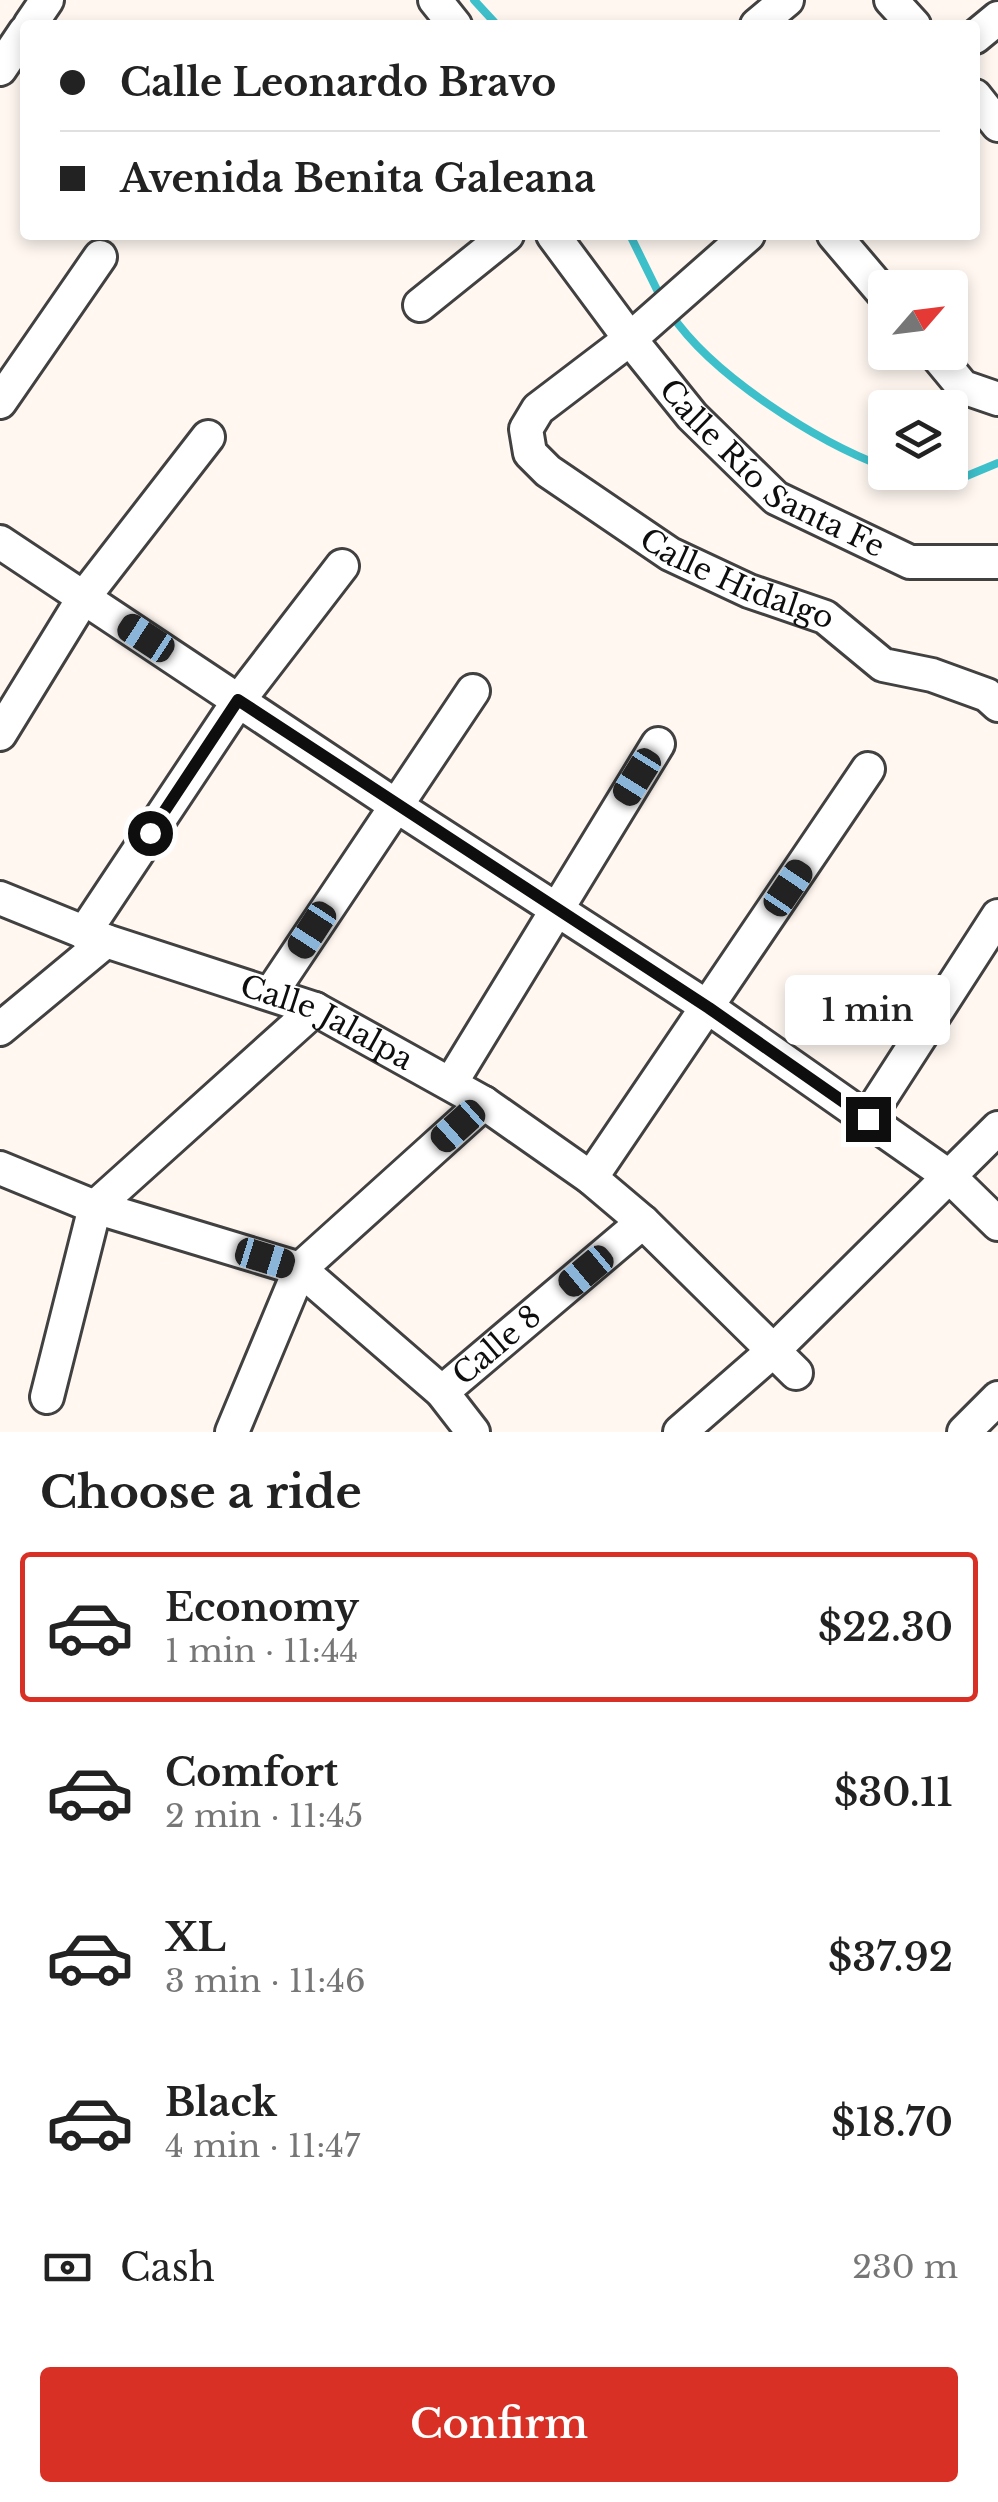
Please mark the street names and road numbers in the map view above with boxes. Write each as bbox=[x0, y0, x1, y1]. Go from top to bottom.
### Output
street label: Calle Río Santa Fe bbox=[652, 372, 891, 565]
street label: Calle Hidalgo bbox=[633, 520, 839, 637]
street label: Calle Jalalpa bbox=[236, 967, 420, 1078]
street label: Calle 8 bbox=[445, 1297, 548, 1393]

